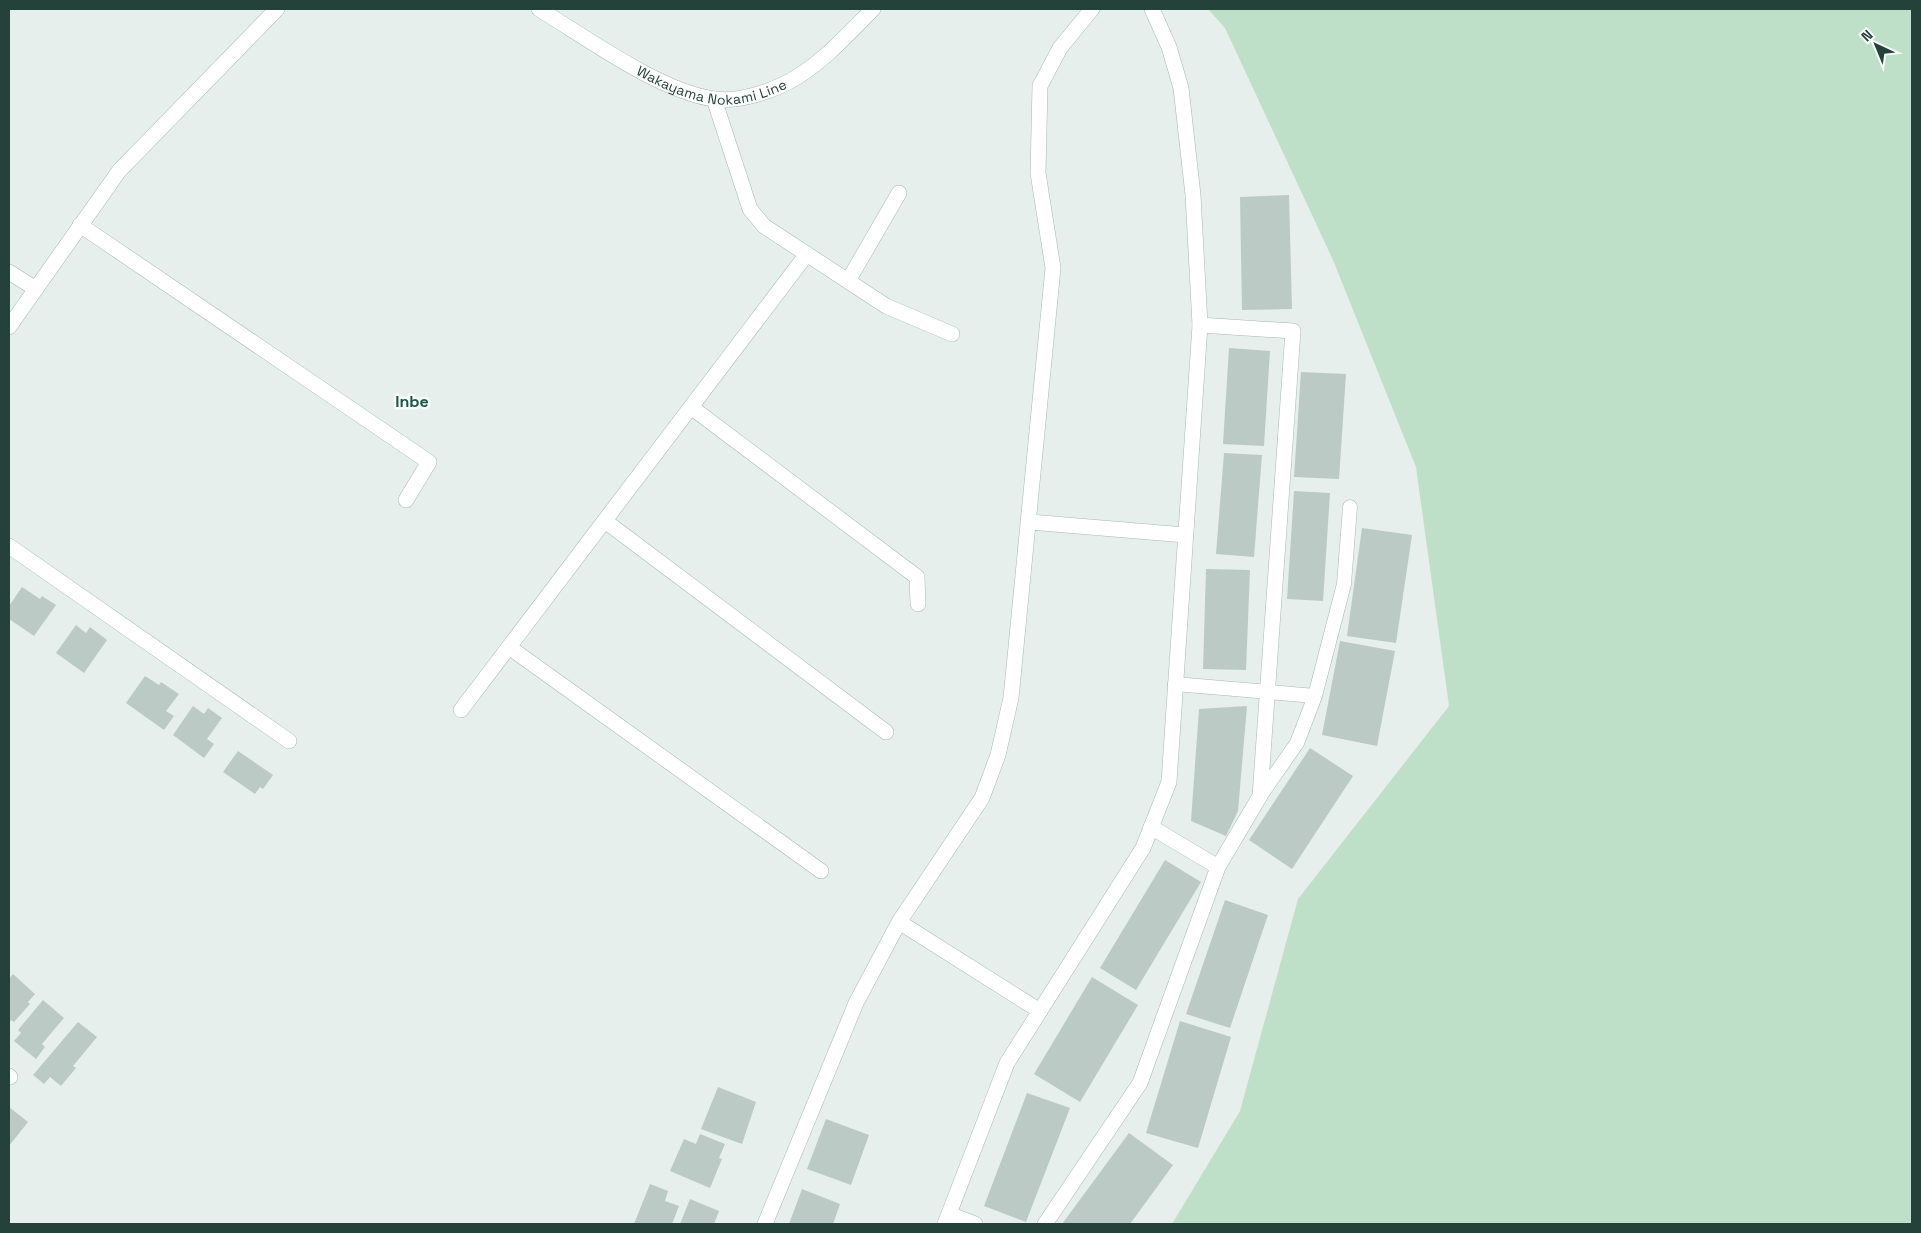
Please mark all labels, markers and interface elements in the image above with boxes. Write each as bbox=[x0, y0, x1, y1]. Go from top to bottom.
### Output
north arrow bbox=[1851, 20, 1901, 70]
text: N bbox=[1857, 26, 1877, 45]
street label: Wakayama Nokami Line bbox=[634, 62, 789, 109]
district label: Inbe bbox=[395, 391, 429, 412]

